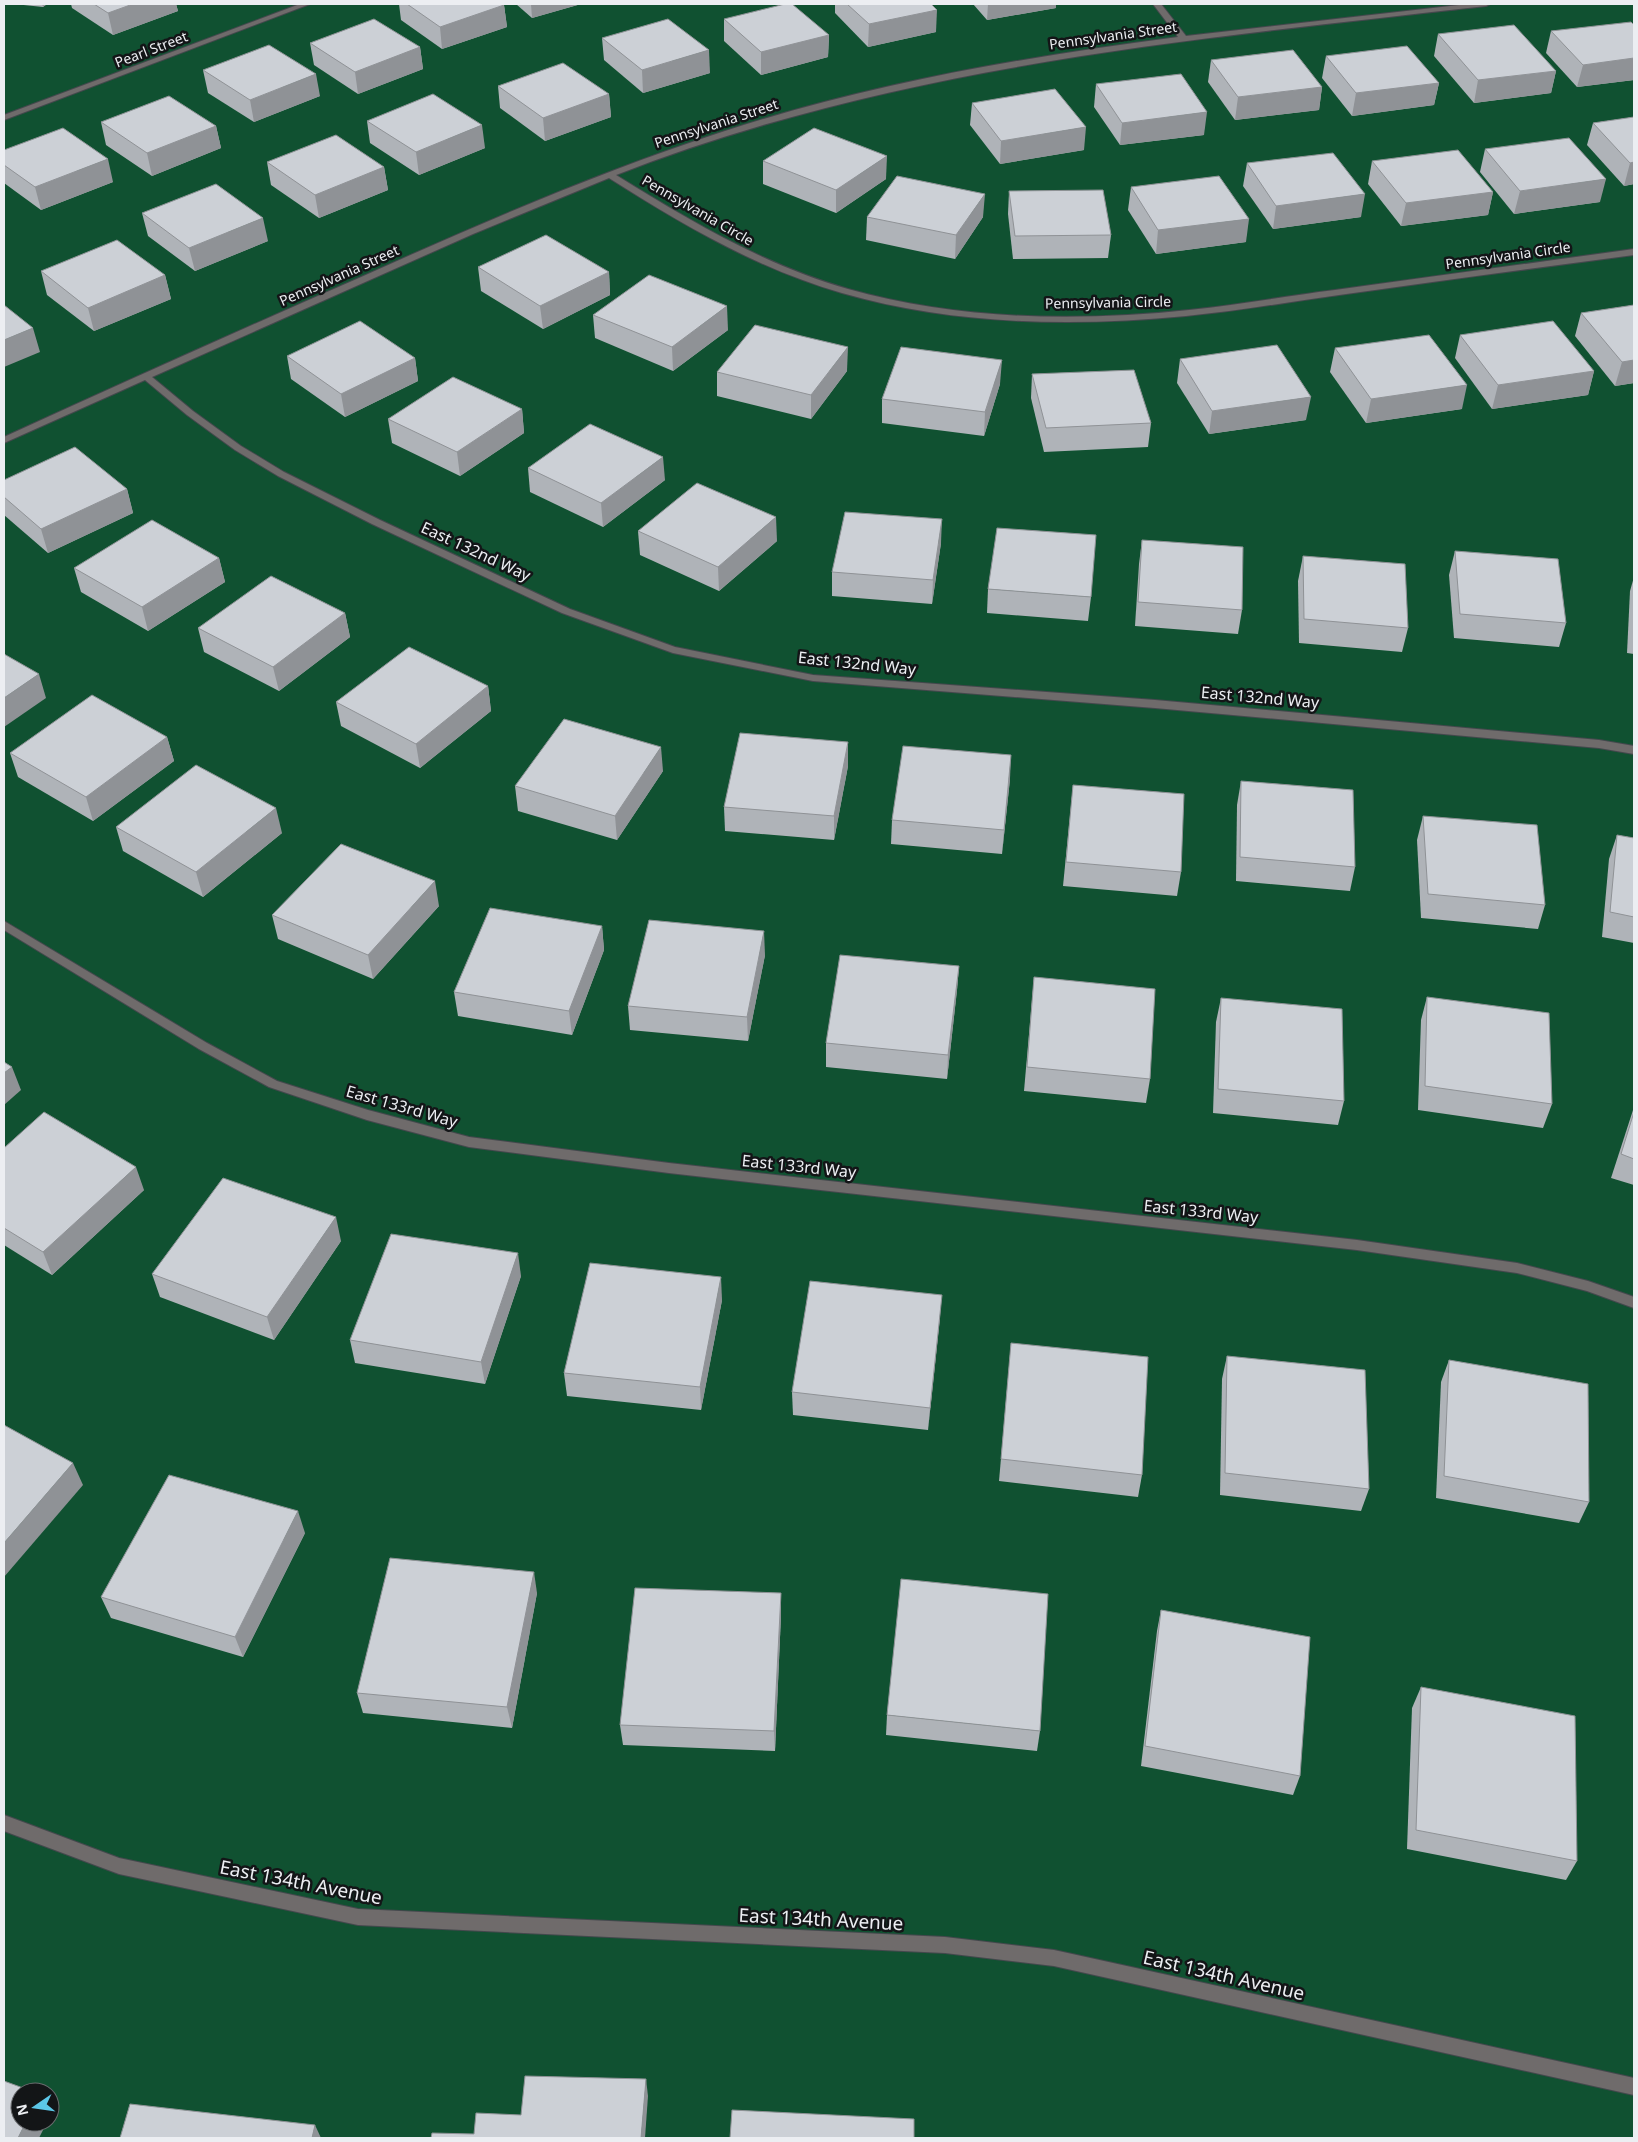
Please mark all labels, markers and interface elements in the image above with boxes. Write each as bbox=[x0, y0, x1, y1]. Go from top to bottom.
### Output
street label: Pennsylvania Street bbox=[1048, 17, 1178, 53]
street label: Pearl Street bbox=[112, 26, 190, 72]
street label: Pennsylvania Street bbox=[652, 94, 780, 152]
street label: Pennsylvania Circle bbox=[639, 170, 757, 250]
street label: Pennsylvania Circle bbox=[1444, 237, 1572, 273]
street label: Pennsylvania Street bbox=[276, 240, 402, 310]
street label: Pennsylvania Circle bbox=[1045, 291, 1171, 313]
street label: East 132nd Way bbox=[418, 516, 535, 586]
street label: East 132nd Way bbox=[797, 646, 918, 680]
street label: East 132nd Way bbox=[1200, 681, 1321, 713]
street label: East 133rd Way bbox=[344, 1080, 461, 1133]
street label: East 133rd Way bbox=[741, 1149, 858, 1183]
street label: East 133rd Way bbox=[1143, 1194, 1260, 1228]
street label: East 134th Avenue bbox=[218, 1853, 384, 1911]
street label: East 134th Avenue bbox=[738, 1902, 904, 1936]
street label: East 134th Avenue bbox=[1141, 1944, 1307, 2006]
north arrow bbox=[10, 2082, 60, 2132]
text: N bbox=[11, 2102, 32, 2118]

